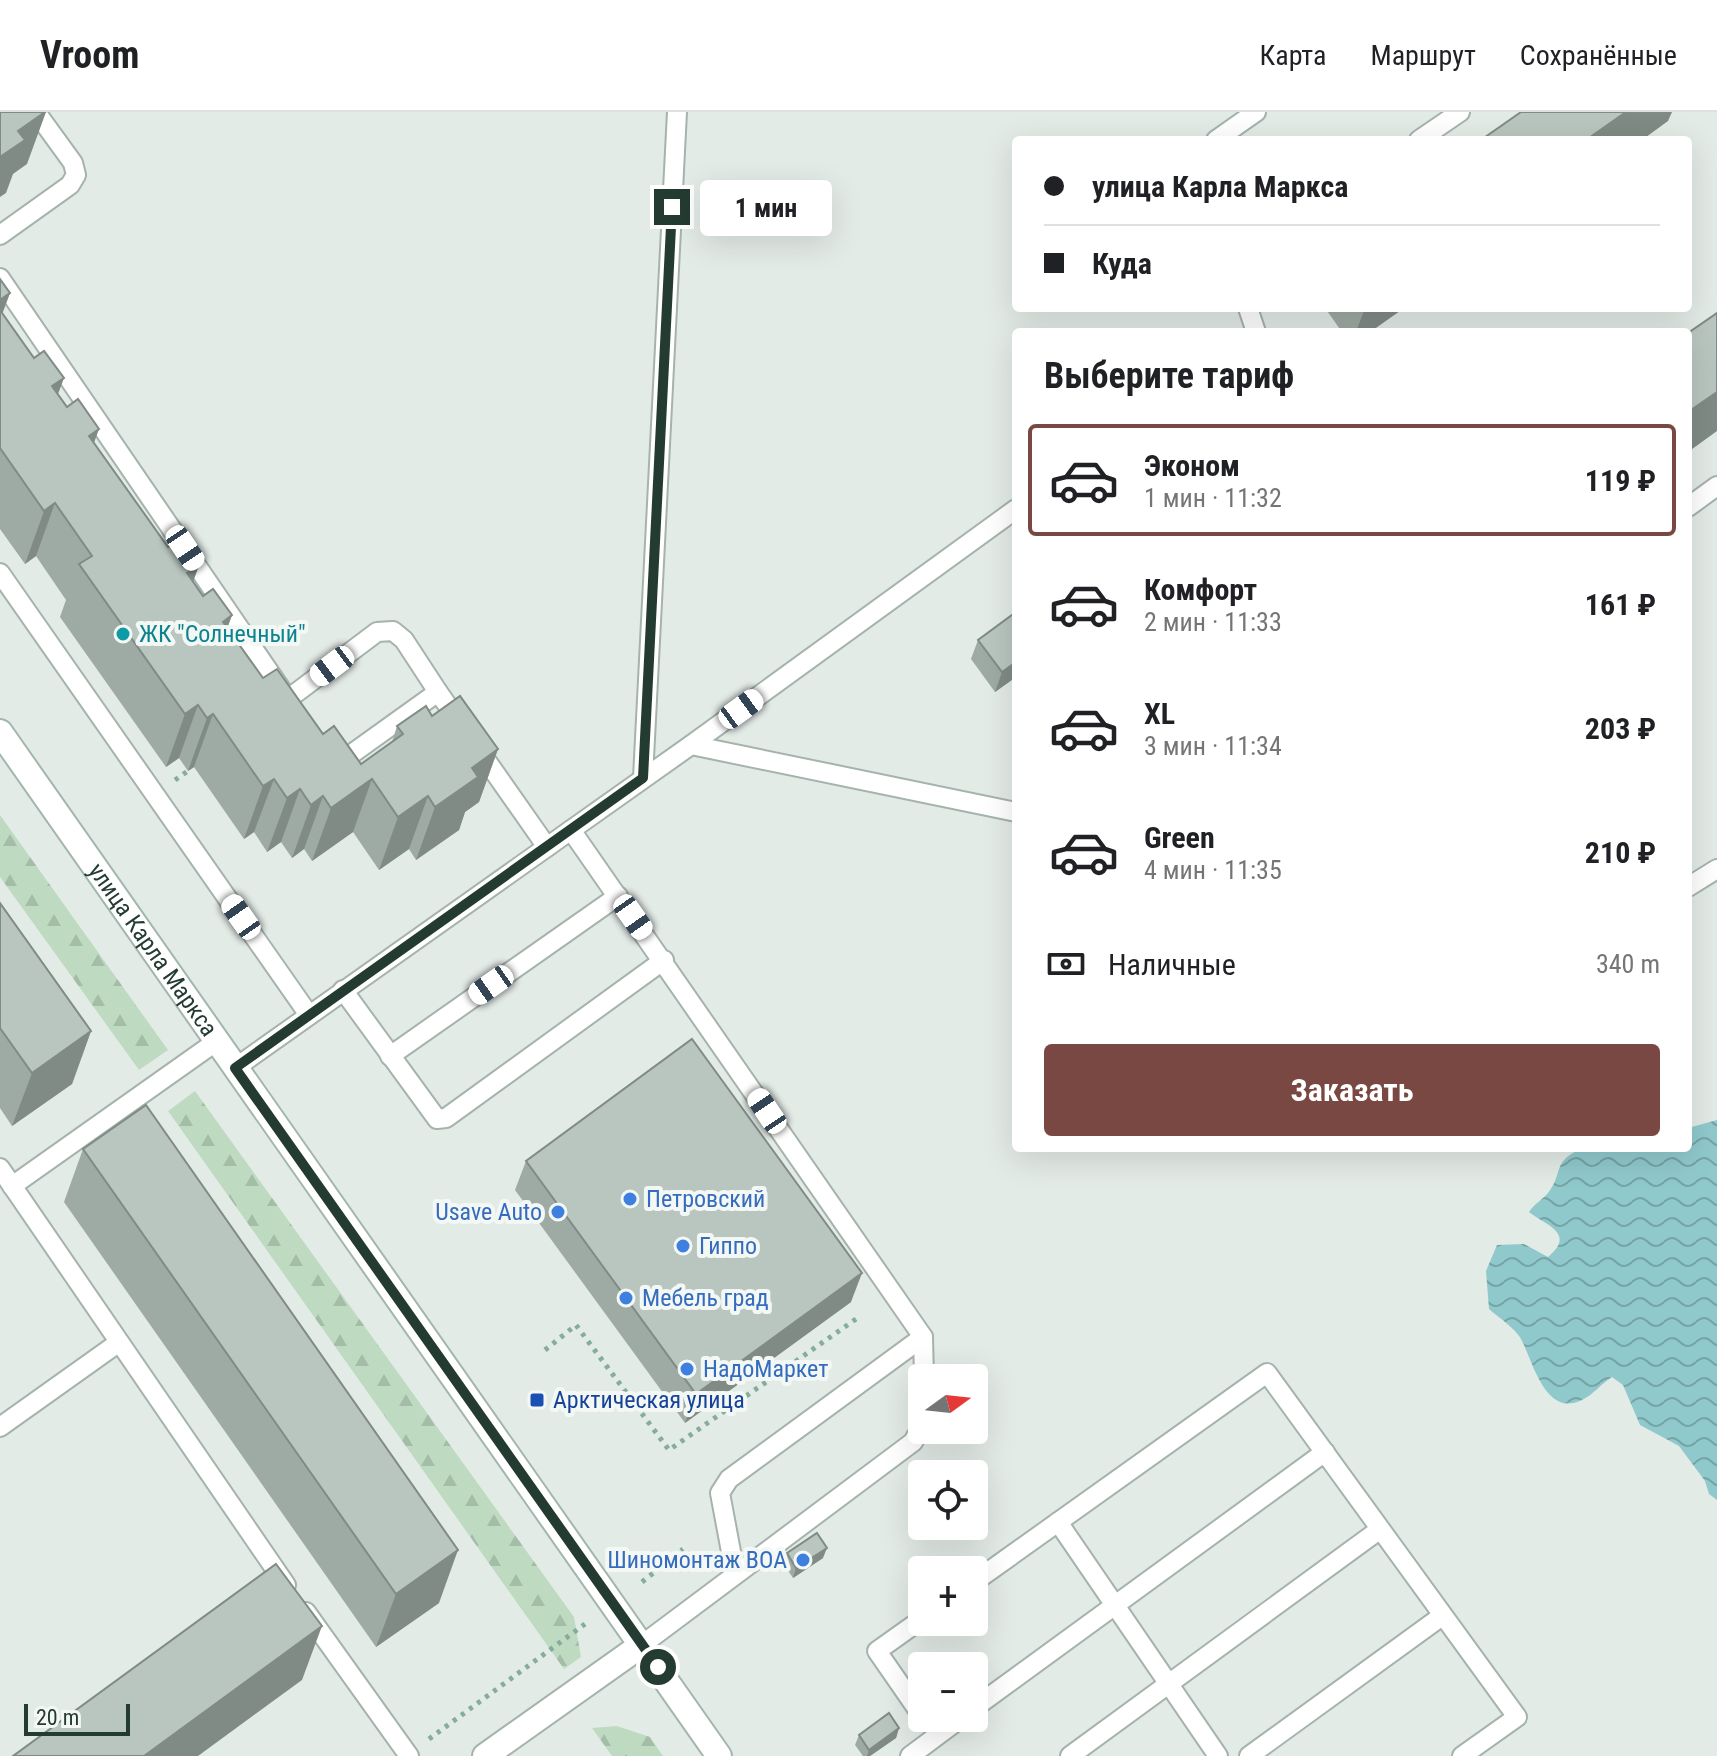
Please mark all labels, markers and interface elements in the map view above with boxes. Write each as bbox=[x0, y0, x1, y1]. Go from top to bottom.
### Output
text: Vroom bbox=[40, 33, 139, 77]
text: Карта bbox=[1260, 39, 1326, 72]
text: Маршрут bbox=[1370, 39, 1476, 72]
text: Сохранённые bbox=[1520, 39, 1677, 72]
text: улица Карла Маркса bbox=[1092, 169, 1348, 204]
callout: 1 мин bbox=[700, 179, 832, 235]
route end bbox=[654, 189, 690, 225]
text: 1 мин bbox=[735, 193, 797, 223]
text: Куда bbox=[1092, 246, 1152, 281]
text: Выберите тариф bbox=[1044, 355, 1294, 397]
icon: car bbox=[1048, 444, 1120, 516]
text: Эконом bbox=[1144, 448, 1240, 483]
text: 119 ₽ bbox=[1585, 463, 1656, 498]
text: 1 мин · 11:32 bbox=[1144, 483, 1282, 513]
car bbox=[162, 521, 208, 575]
icon: car bbox=[1048, 568, 1120, 640]
text: Комфорт bbox=[1144, 572, 1257, 607]
text: 161 ₽ bbox=[1585, 587, 1656, 622]
text: 2 мин · 11:33 bbox=[1144, 607, 1282, 637]
place label: ЖК "Солнечный" bbox=[139, 620, 306, 648]
marker: ЖК "Солнечный" bbox=[114, 625, 132, 643]
car bbox=[306, 642, 358, 690]
car bbox=[715, 685, 767, 733]
icon: car bbox=[1048, 692, 1120, 764]
text: XL bbox=[1144, 696, 1175, 731]
text: 203 ₽ bbox=[1585, 711, 1656, 746]
text: 3 мин · 11:34 bbox=[1144, 731, 1282, 761]
icon: car bbox=[1048, 816, 1120, 888]
text: Green bbox=[1144, 820, 1215, 855]
text: 210 ₽ bbox=[1585, 835, 1656, 870]
text: 4 мин · 11:35 bbox=[1144, 855, 1282, 885]
street label: улица Карла Маркса bbox=[83, 858, 223, 1042]
car bbox=[217, 890, 265, 944]
car bbox=[609, 890, 657, 944]
icon: cash bbox=[1044, 942, 1088, 986]
text: Наличные bbox=[1108, 947, 1236, 982]
text: 340 m bbox=[1596, 949, 1660, 979]
car bbox=[464, 961, 518, 1009]
button: Заказать bbox=[1044, 1044, 1660, 1136]
car bbox=[744, 1084, 790, 1138]
place label: Петровский bbox=[646, 1185, 765, 1213]
marker: Петровский bbox=[621, 1190, 639, 1208]
place label: Usave Auto bbox=[435, 1198, 542, 1226]
marker: Usave Auto bbox=[549, 1203, 567, 1221]
place label: Гиппо bbox=[699, 1232, 757, 1260]
marker: Гиппо bbox=[674, 1237, 692, 1255]
place label: Мебель град bbox=[642, 1284, 769, 1312]
marker: Мебель град bbox=[617, 1289, 635, 1307]
place label: НадоМаркет bbox=[703, 1355, 828, 1383]
marker: НадоМаркет bbox=[678, 1360, 696, 1378]
north arrow bbox=[908, 1364, 988, 1444]
map controls bbox=[908, 1364, 988, 1732]
place label: Арктическая улица bbox=[553, 1386, 745, 1414]
marker: Арктическая улица bbox=[528, 1391, 546, 1409]
button: locate bbox=[908, 1460, 988, 1540]
place label: Шиномонтаж ВОА bbox=[607, 1546, 787, 1574]
marker: Шиномонтаж ВОА bbox=[794, 1551, 812, 1569]
button: + bbox=[908, 1556, 988, 1636]
route start bbox=[640, 1649, 676, 1685]
button: − bbox=[908, 1652, 988, 1732]
scale bar bbox=[24, 1700, 130, 1736]
text: 20 m bbox=[36, 1705, 79, 1730]

